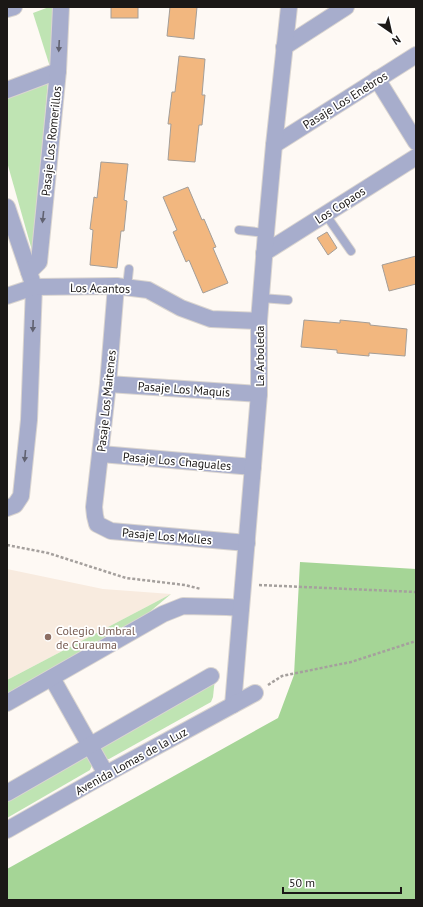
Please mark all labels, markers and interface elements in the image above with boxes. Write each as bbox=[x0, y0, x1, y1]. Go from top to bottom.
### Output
north arrow bbox=[371, 12, 411, 52]
text: N bbox=[390, 32, 404, 48]
one-way arrow bbox=[56, 40, 63, 52]
street label: Pasaje Los Enebros bbox=[300, 68, 390, 132]
street label: Pasaje Los Romerillos bbox=[38, 85, 64, 197]
street label: Los Copaos bbox=[312, 183, 368, 227]
one-way arrow bbox=[40, 211, 46, 223]
street label: Los Acantos bbox=[70, 280, 130, 296]
one-way arrow bbox=[29, 320, 36, 332]
street label: La Arboleda bbox=[252, 326, 267, 386]
street label: Pasaje Los Maitenes bbox=[93, 349, 119, 453]
street label: Pasaje Los Maquis bbox=[137, 378, 231, 400]
street label: Pasaje Los Chaguales bbox=[122, 449, 232, 473]
one-way arrow bbox=[22, 450, 28, 462]
street label: Pasaje Los Molles bbox=[122, 525, 212, 547]
place label: Colegio Umbral de Curauma bbox=[56, 623, 136, 652]
marker: Colegio Umbral de Curauma bbox=[43, 632, 53, 642]
street label: Avenida Lomas de la Luz bbox=[72, 724, 190, 798]
scale bar bbox=[283, 869, 401, 895]
text: 50 m bbox=[289, 875, 315, 890]

